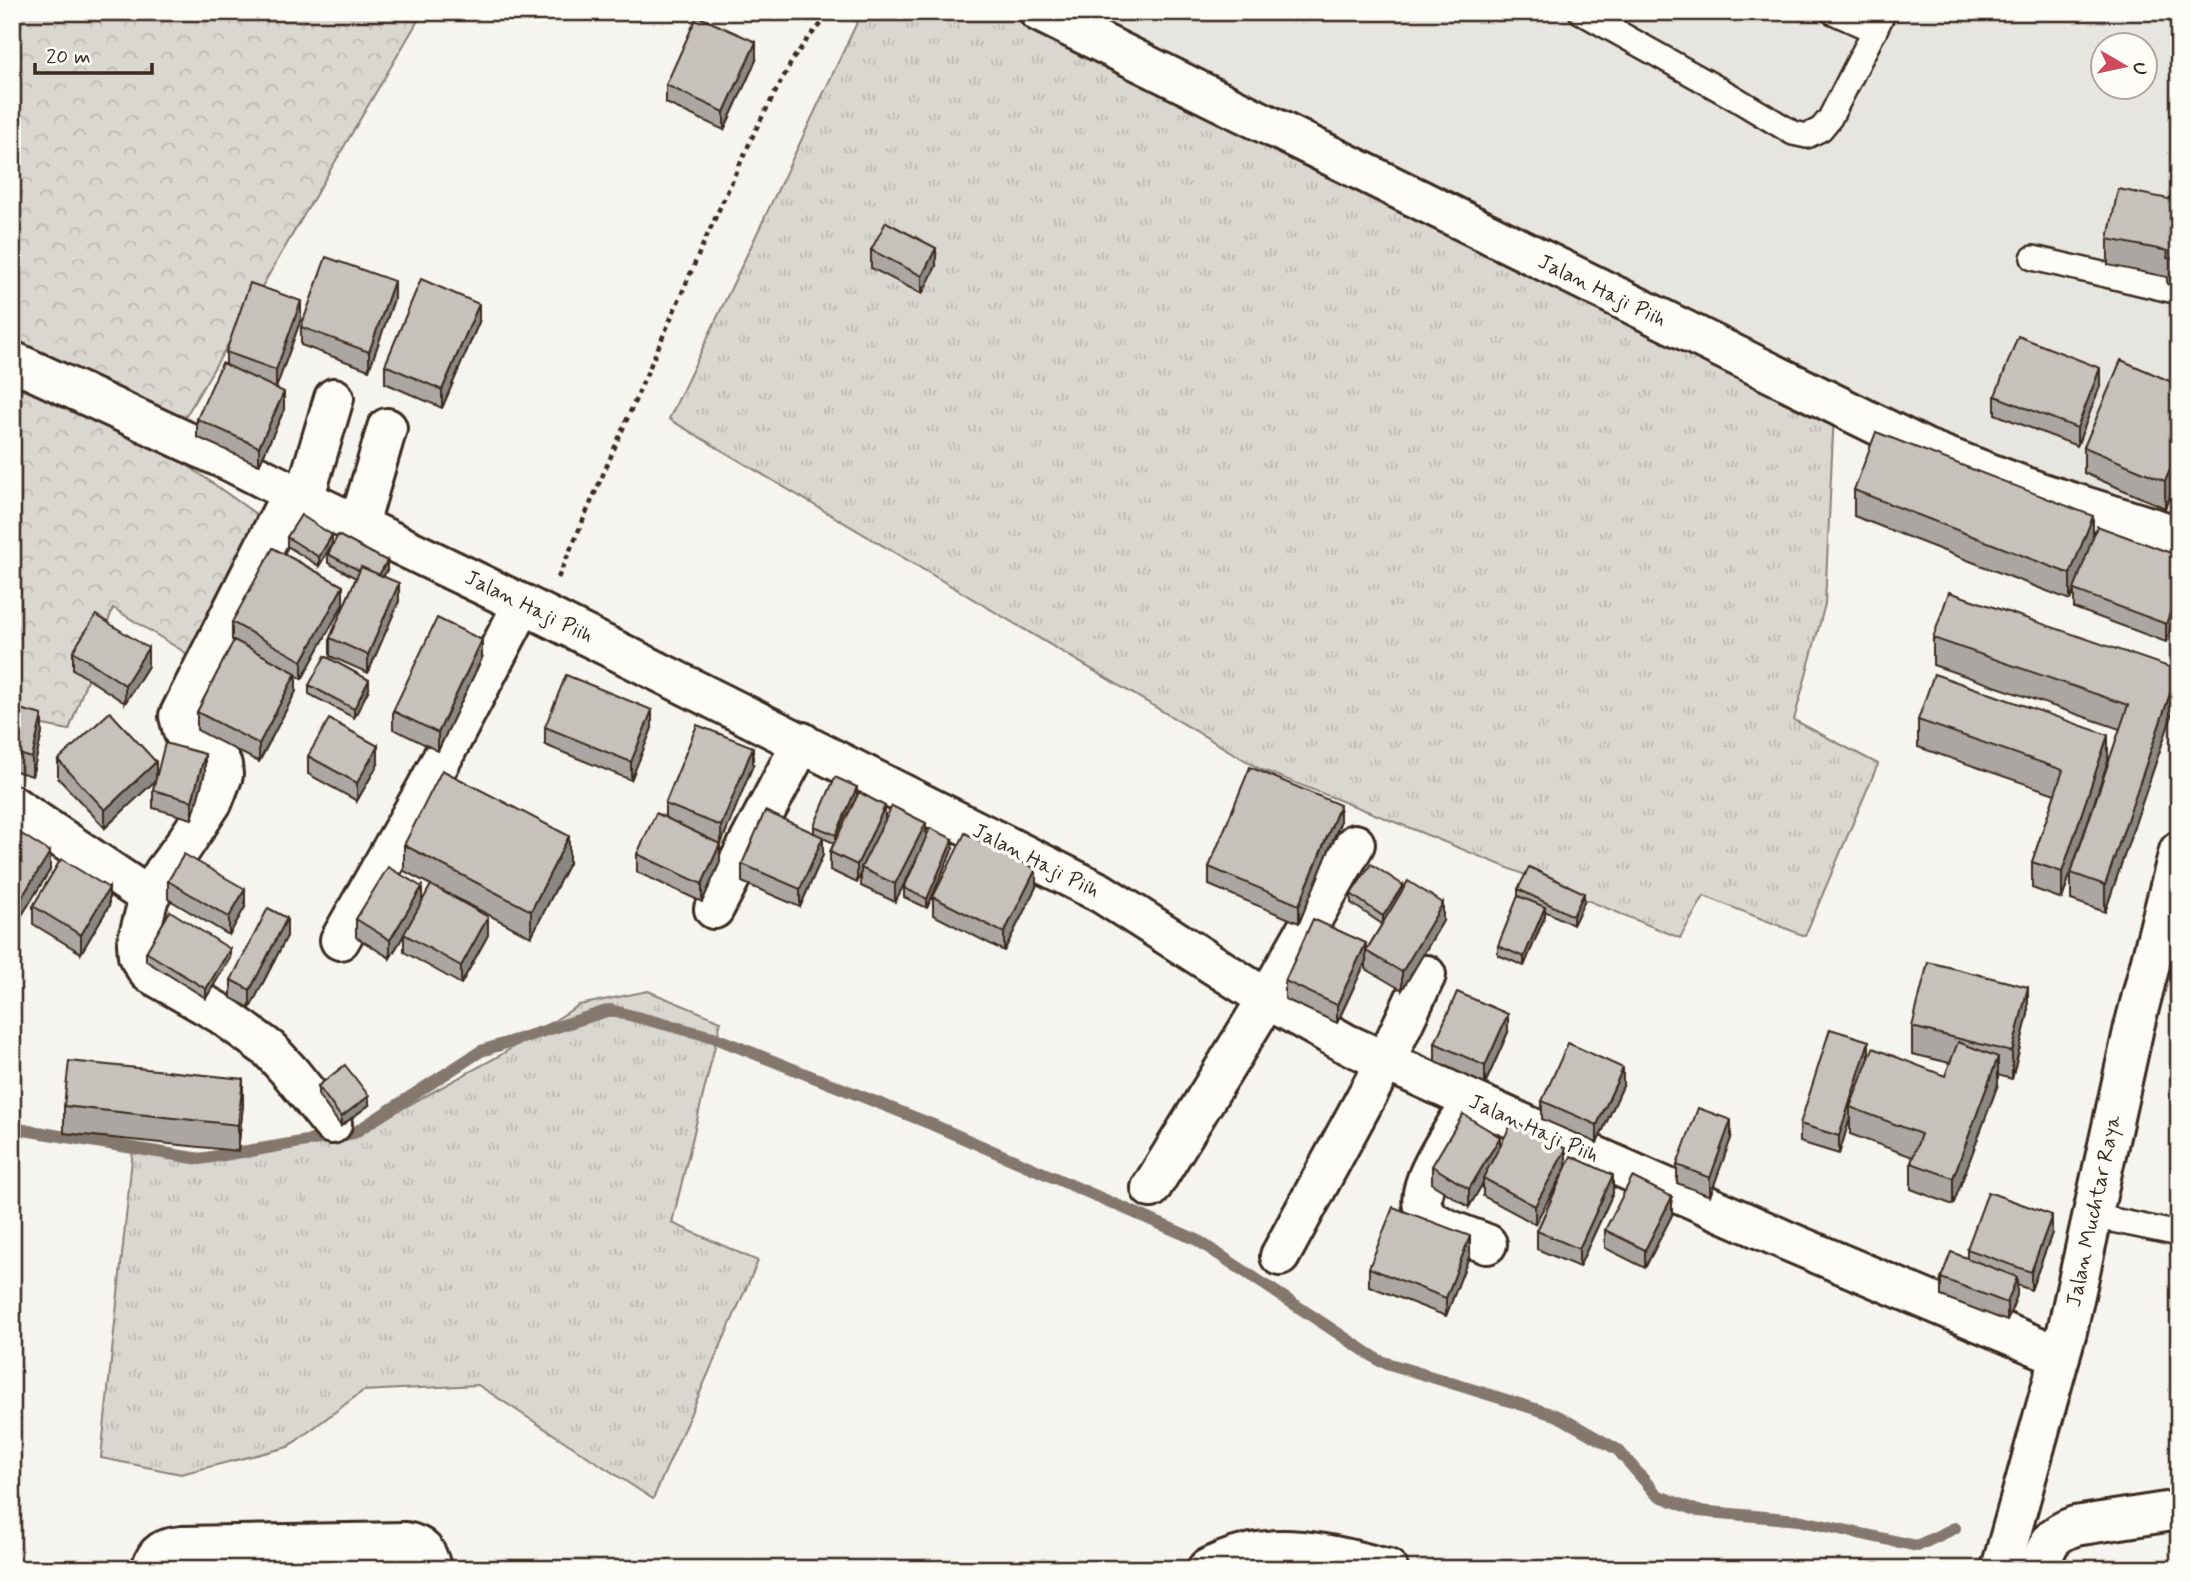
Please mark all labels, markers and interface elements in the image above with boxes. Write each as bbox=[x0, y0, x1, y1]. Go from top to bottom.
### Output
scale bar bbox=[35, 32, 152, 76]
north arrow bbox=[2090, 32, 2160, 102]
text: 20 m bbox=[46, 43, 91, 71]
text: U bbox=[2126, 60, 2153, 76]
street label: Jalan Haji Piih bbox=[1533, 248, 1671, 334]
street label: Jalan Haji Piih bbox=[460, 564, 598, 650]
street label: Jalan Haji Piih bbox=[968, 817, 1104, 905]
street label: Jalan Haji Piih bbox=[1465, 1088, 1603, 1170]
street label: Jalan Muchtar Raya bbox=[2060, 1112, 2128, 1309]

